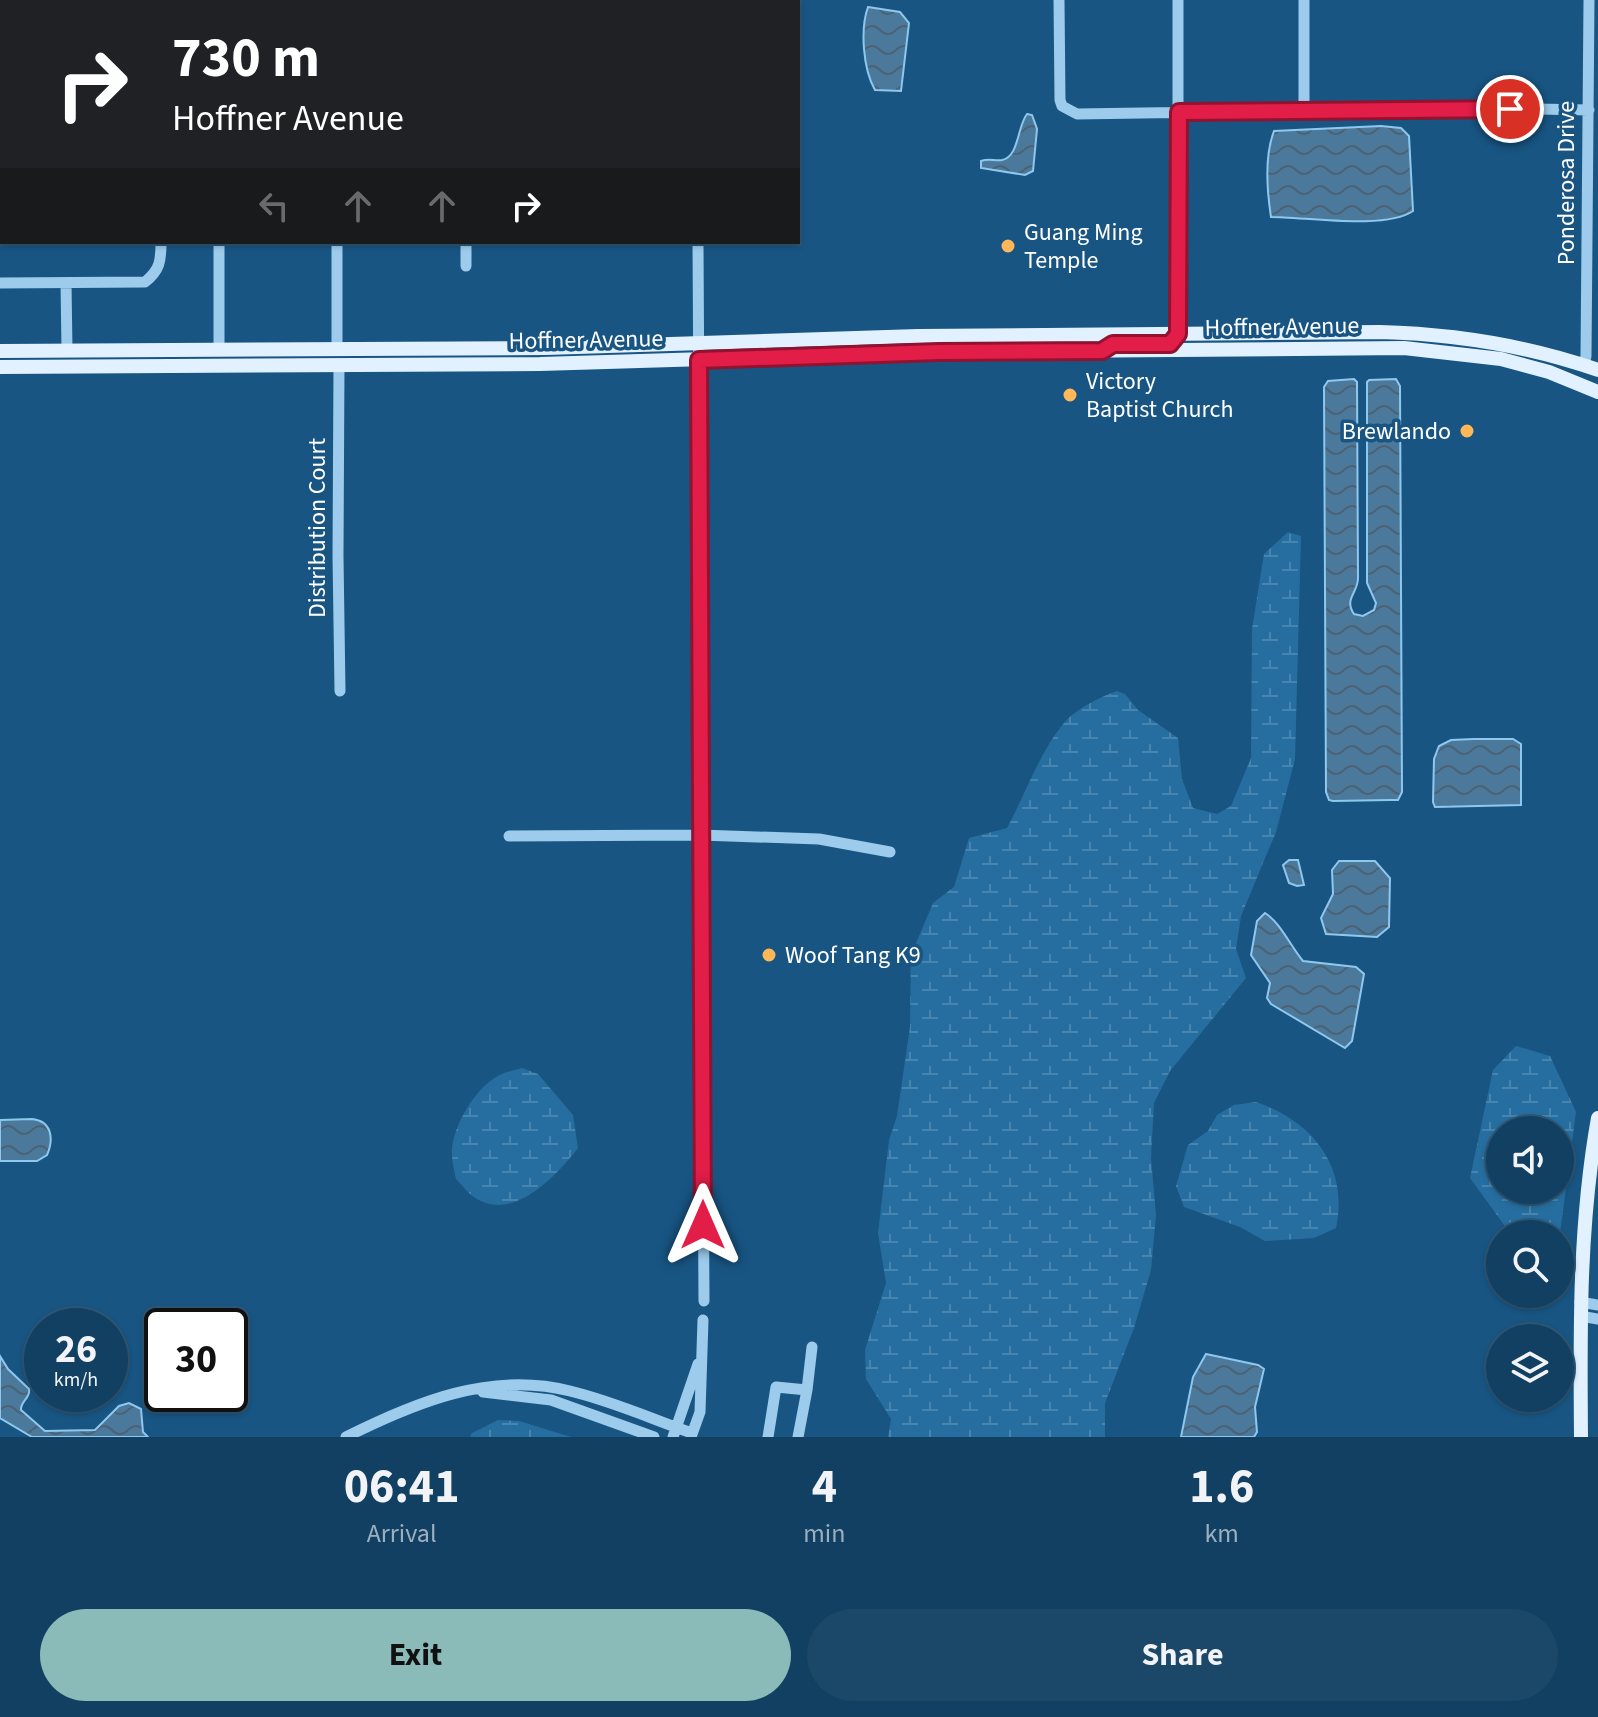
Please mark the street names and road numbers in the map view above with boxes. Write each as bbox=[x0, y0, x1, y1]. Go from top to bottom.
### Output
street label: Ponderosa Drive bbox=[1549, 101, 1584, 265]
street label: Hoffner Avenue bbox=[1204, 308, 1360, 346]
street label: Hoffner Avenue bbox=[508, 321, 664, 359]
street label: Distribution Court bbox=[300, 438, 335, 618]

